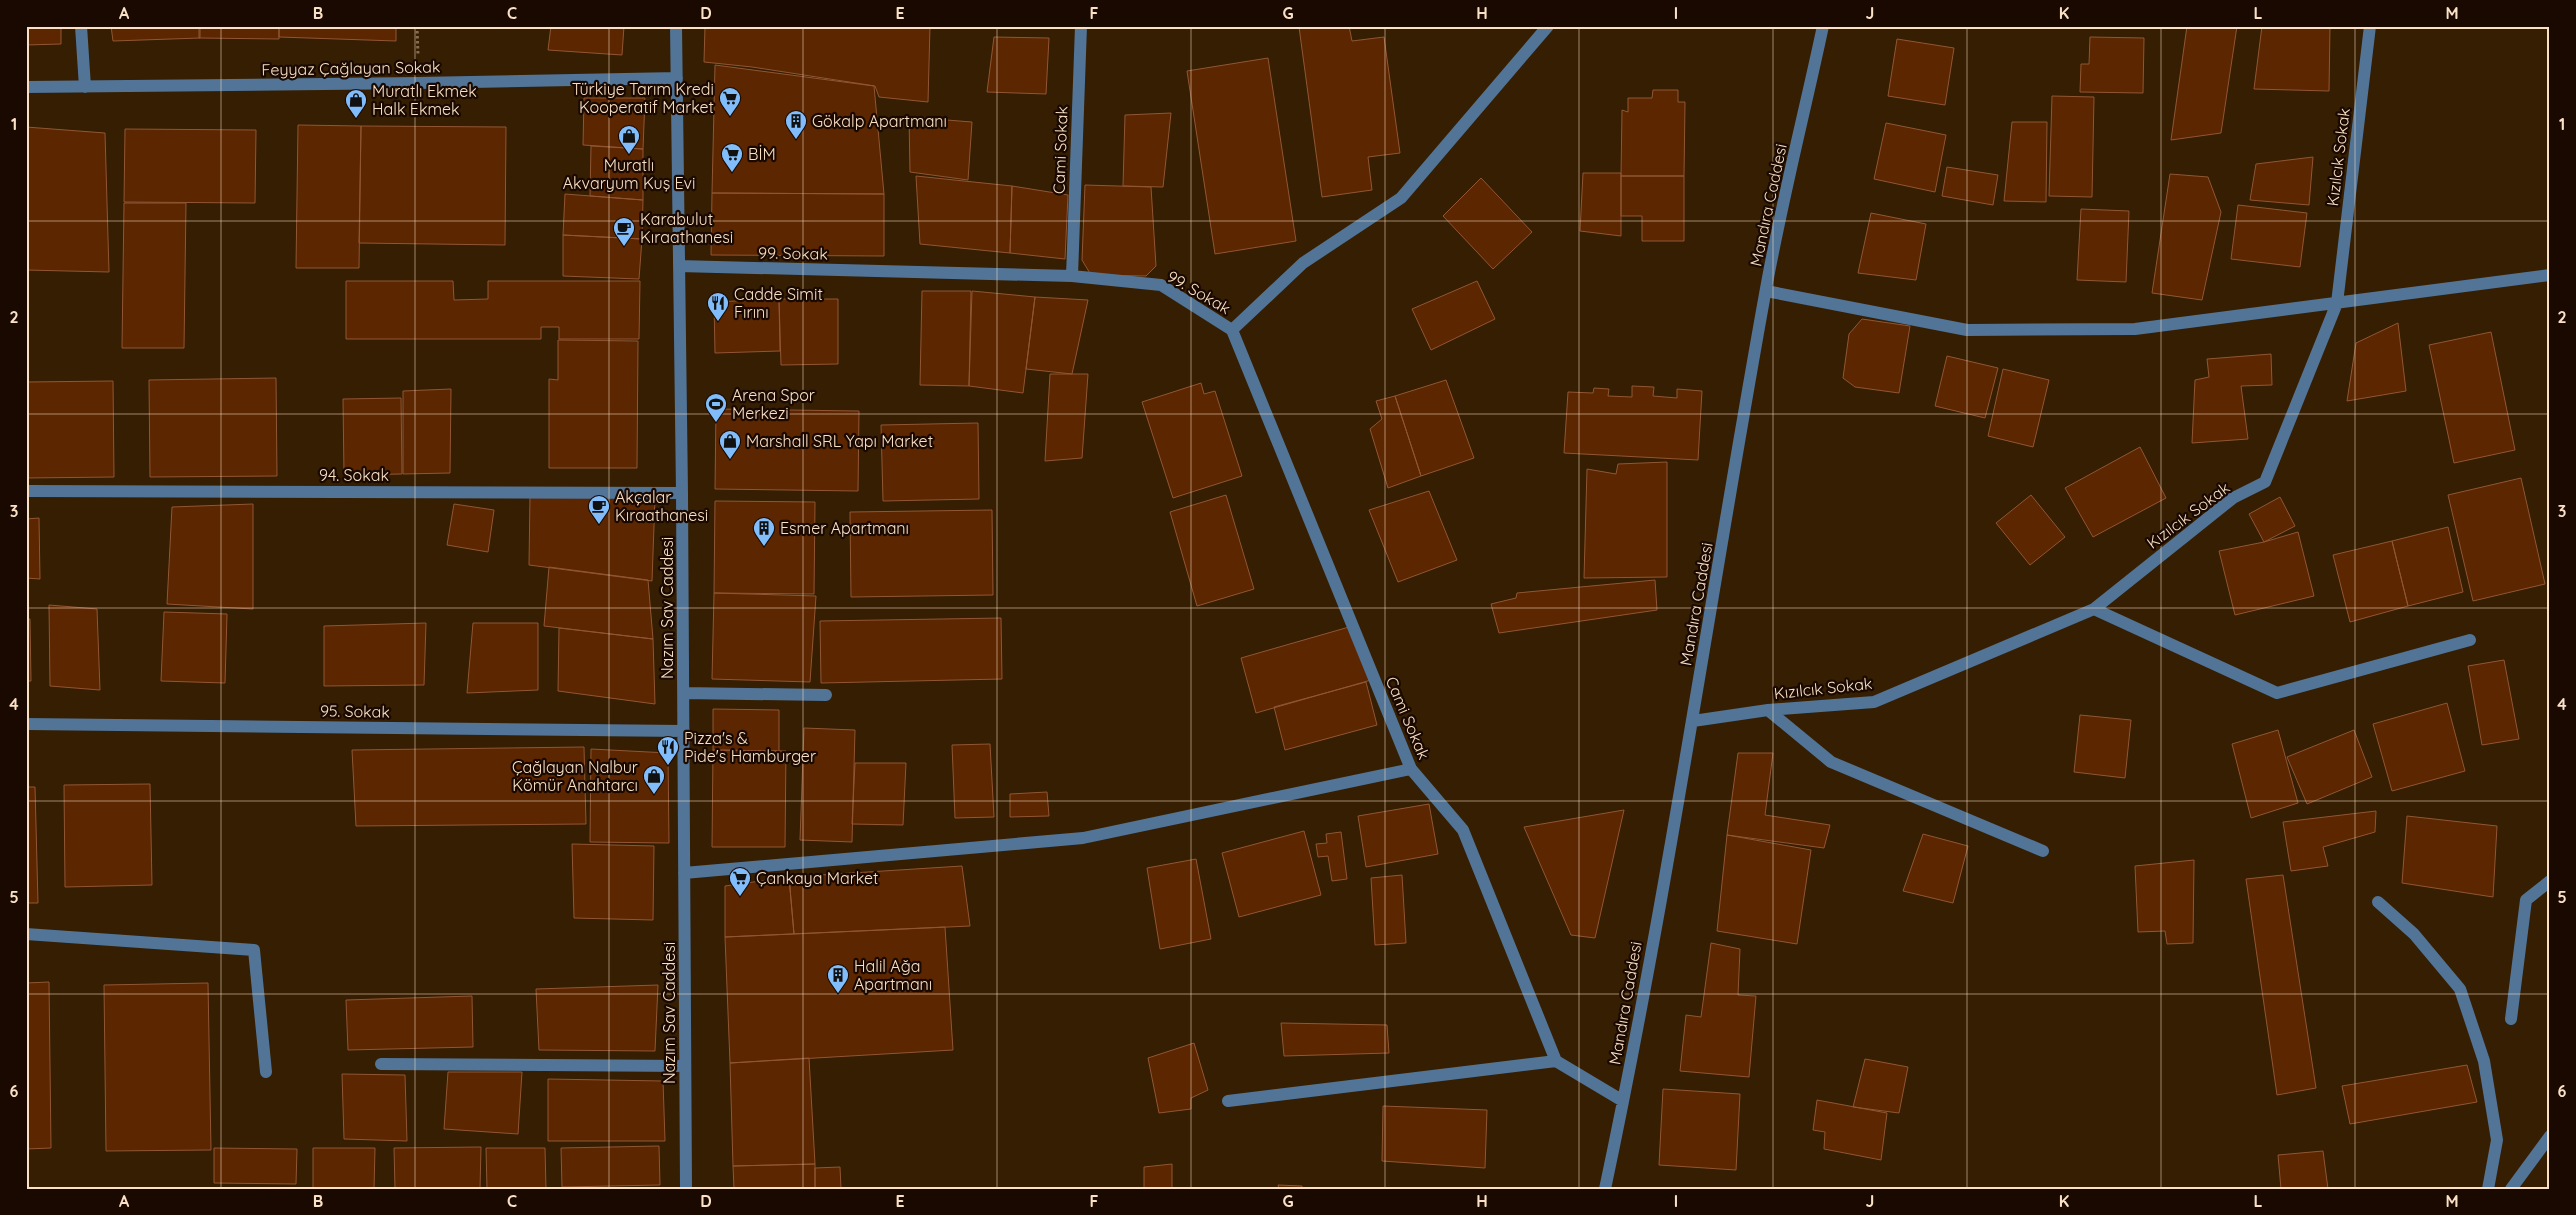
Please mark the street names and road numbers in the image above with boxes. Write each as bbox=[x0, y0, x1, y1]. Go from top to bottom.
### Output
street label: Feyyaz Çağlayan Sokak bbox=[261, 56, 441, 80]
street label: Cami Sokak bbox=[1048, 106, 1072, 194]
street label: Kızılcık Sokak bbox=[2322, 107, 2354, 207]
street label: Mandıra Caddesi bbox=[1745, 142, 1791, 268]
street label: 99. Sokak bbox=[758, 242, 828, 264]
street label: 99. Sokak bbox=[1164, 266, 1234, 318]
street label: 94. Sokak bbox=[319, 465, 389, 485]
street label: Kızılcık Sokak bbox=[2142, 477, 2234, 553]
street label: Nazım Sav Caddesi bbox=[657, 537, 677, 679]
street label: Mandıra Caddesi bbox=[1675, 541, 1717, 667]
street label: Kızılcık Sokak bbox=[1773, 673, 1873, 703]
street label: Cami Sokak bbox=[1382, 674, 1434, 762]
street label: 95. Sokak bbox=[320, 700, 390, 722]
street label: Mandıra Caddesi bbox=[1604, 940, 1646, 1066]
street label: Nazım Sav Caddesi bbox=[659, 942, 679, 1084]

